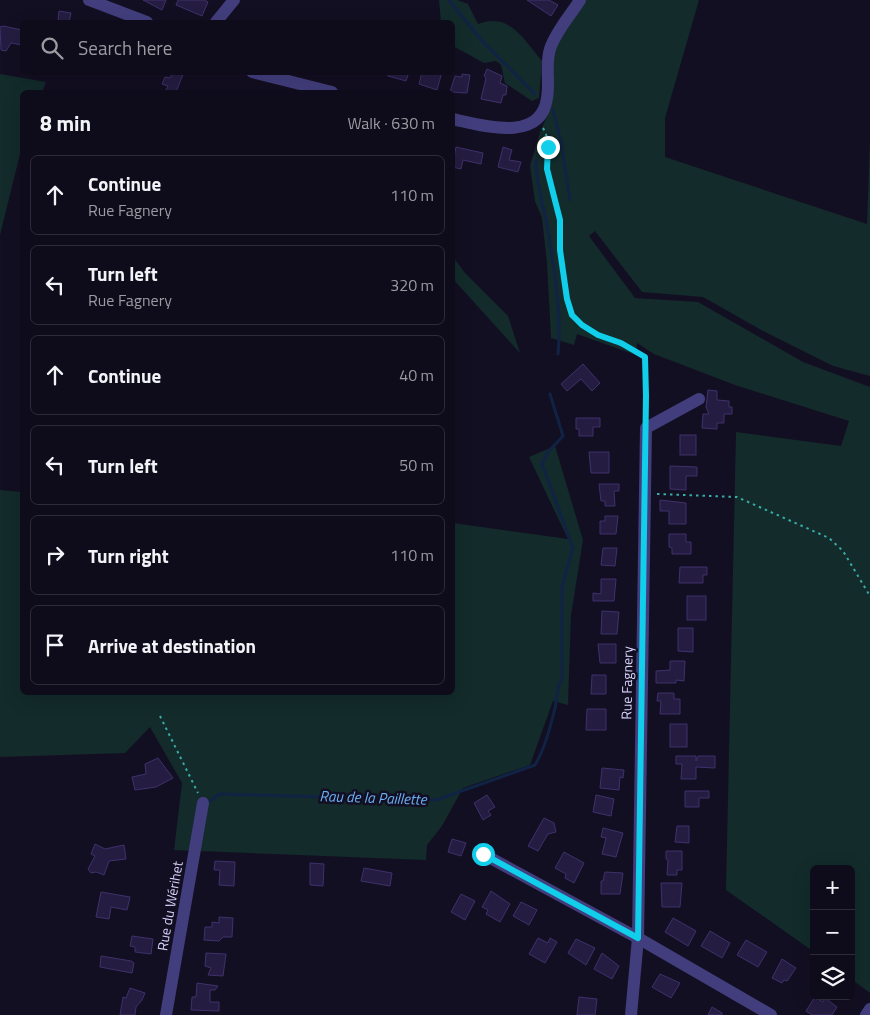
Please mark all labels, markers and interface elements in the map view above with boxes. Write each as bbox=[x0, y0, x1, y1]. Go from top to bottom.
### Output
search box bbox=[20, 20, 455, 75]
text: Search here bbox=[78, 33, 172, 62]
icon: search bbox=[38, 34, 66, 62]
text: 8 min bbox=[40, 107, 91, 139]
text: Walk · 630 m bbox=[347, 111, 435, 135]
route end bbox=[537, 136, 560, 159]
text: Continue bbox=[88, 169, 161, 198]
icon: ahead bbox=[41, 181, 69, 209]
text: 110 m bbox=[390, 183, 434, 207]
text: Rue Fagnery bbox=[88, 198, 172, 222]
text: Turn left bbox=[88, 259, 158, 288]
icon: left bbox=[41, 271, 69, 299]
text: 320 m bbox=[390, 273, 434, 297]
text: Rue Fagnery bbox=[88, 288, 172, 312]
icon: ahead bbox=[41, 361, 69, 389]
text: Continue bbox=[88, 361, 161, 390]
text: 40 m bbox=[399, 363, 434, 387]
icon: left bbox=[41, 451, 69, 479]
text: Turn left bbox=[88, 451, 158, 480]
text: 50 m bbox=[399, 453, 434, 477]
icon: right bbox=[41, 541, 69, 569]
text: Turn right bbox=[88, 541, 169, 570]
text: 110 m bbox=[390, 543, 434, 567]
icon: arrive bbox=[41, 631, 69, 659]
text: Arrive at destination bbox=[88, 631, 256, 660]
street label: Rue Fagnery bbox=[615, 646, 638, 720]
water label: Rau de la Paillette bbox=[319, 784, 428, 811]
route start bbox=[472, 843, 495, 866]
street label: Rue du Wérihet bbox=[151, 859, 188, 952]
map controls bbox=[810, 865, 855, 1000]
button: + bbox=[810, 865, 855, 910]
button: − bbox=[810, 910, 855, 955]
button: layers bbox=[810, 955, 855, 1000]

